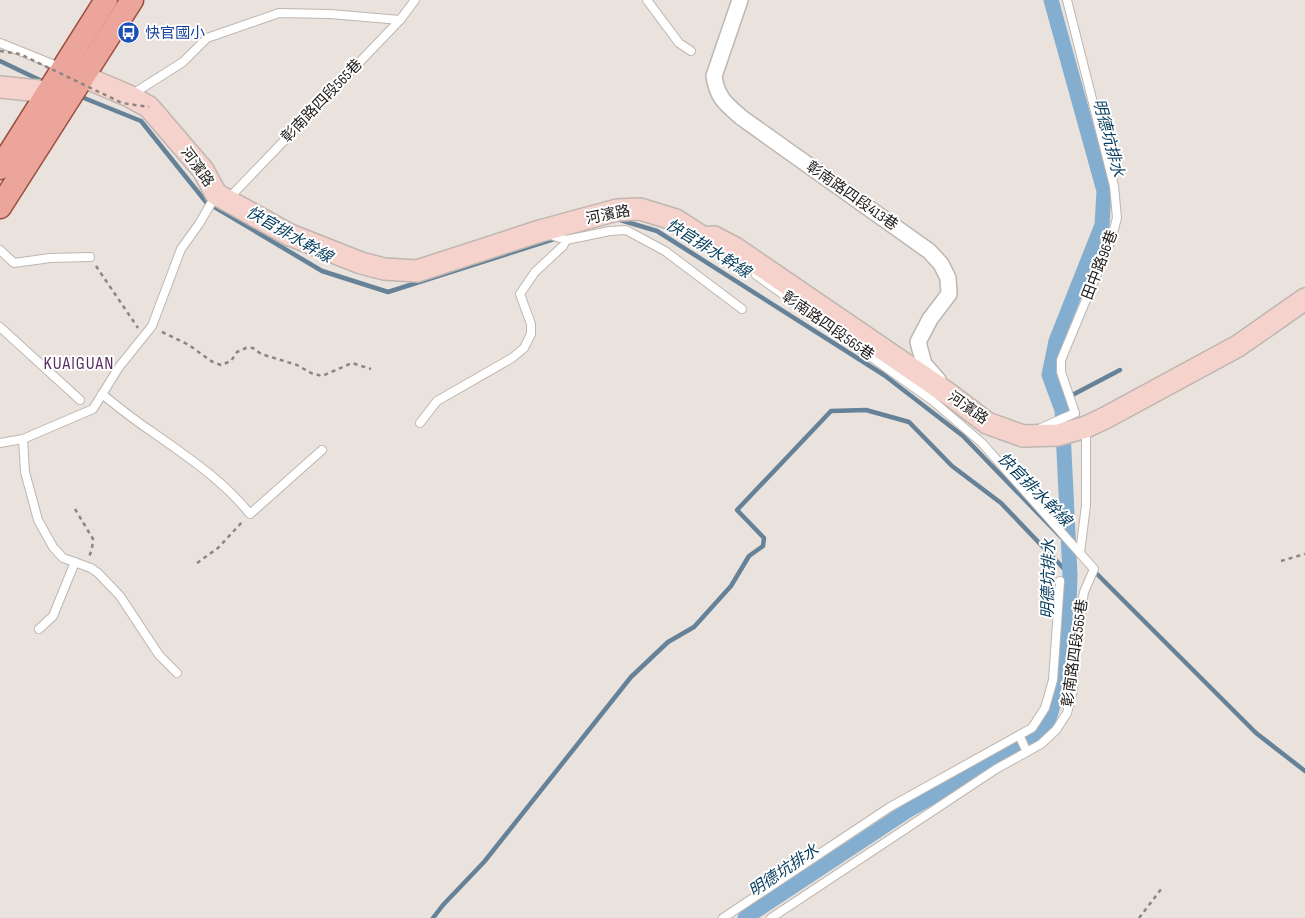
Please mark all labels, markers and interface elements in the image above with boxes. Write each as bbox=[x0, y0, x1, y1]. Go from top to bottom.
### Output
bus stop icon: 快官國小 bbox=[117, 21, 141, 45]
place label: 快官國小 bbox=[145, 24, 205, 43]
street label: 彰南路四段565巷 bbox=[277, 55, 367, 147]
water label: 明德坑排水 bbox=[1088, 97, 1128, 180]
street label: 河濱路 bbox=[176, 143, 218, 191]
street label: 彰南路四段413巷 bbox=[802, 157, 902, 235]
street label: 河濱路 bbox=[584, 201, 632, 229]
water label: 快官排水幹線 bbox=[243, 203, 337, 268]
water label: 快官排水幹線 bbox=[662, 216, 755, 284]
street label: 田中路96巷 bbox=[1078, 227, 1122, 303]
street label: 彰南路四段565巷 bbox=[778, 287, 878, 365]
district label: KUAIGUAN bbox=[44, 353, 114, 374]
street label: 河濱路 bbox=[944, 387, 992, 429]
water label: 快官排水幹線 bbox=[993, 449, 1076, 532]
water label: 明德坑排水 bbox=[1039, 538, 1059, 619]
street label: 彰南路四段565巷 bbox=[1058, 598, 1092, 708]
water label: 明德坑排水 bbox=[746, 840, 823, 901]

